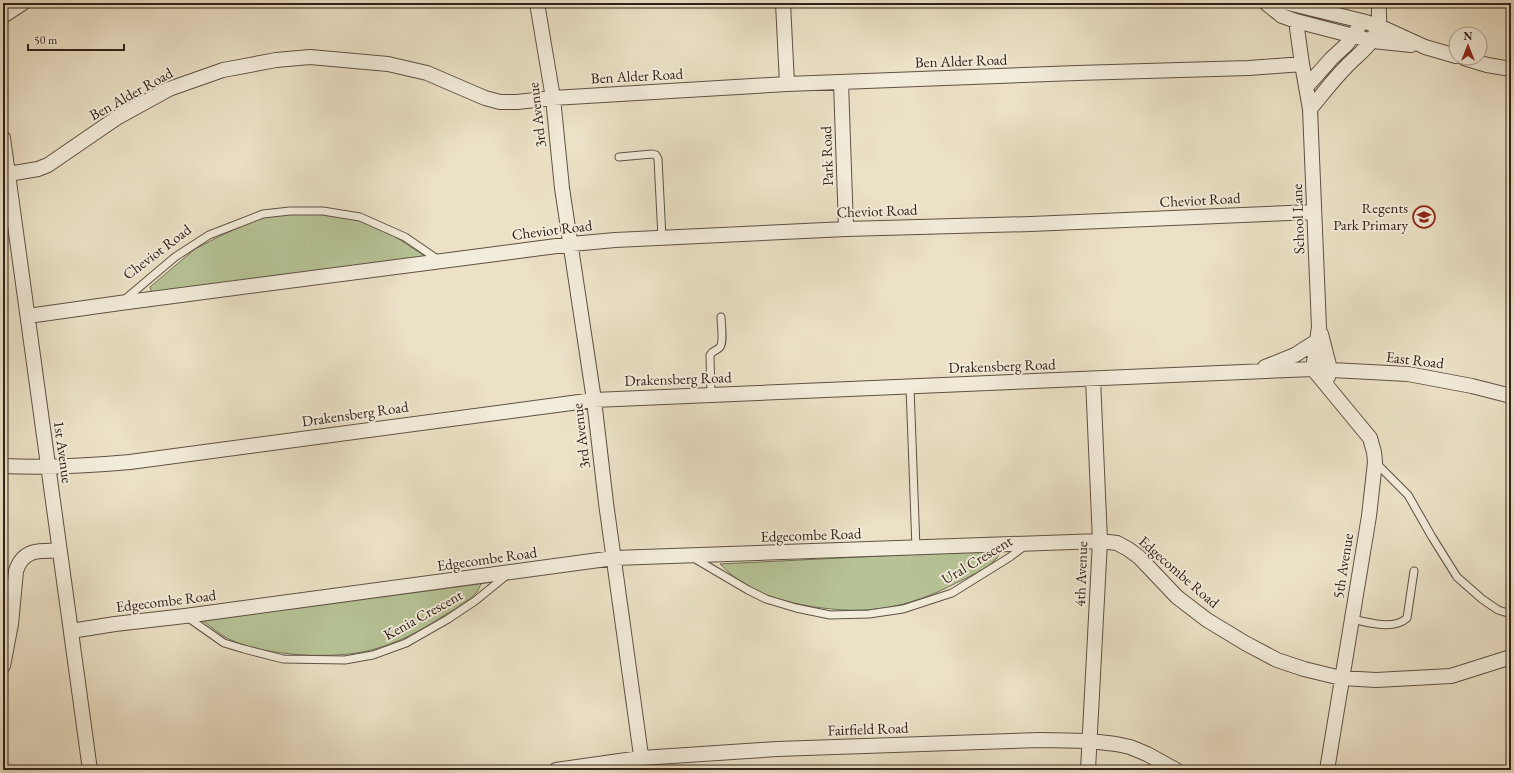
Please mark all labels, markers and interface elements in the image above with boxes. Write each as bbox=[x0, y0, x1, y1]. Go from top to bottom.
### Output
scale bar bbox=[28, 26, 124, 52]
north arrow bbox=[1448, 26, 1488, 66]
text: N bbox=[1464, 29, 1473, 43]
text: 50 m bbox=[34, 32, 58, 48]
street label: Ben Alder Road bbox=[914, 49, 1008, 72]
street label: Ben Alder Road bbox=[86, 63, 176, 124]
street label: Ben Alder Road bbox=[590, 64, 684, 87]
street label: 3rd Avenue bbox=[523, 81, 550, 149]
street label: Park Road bbox=[816, 125, 837, 186]
street label: School Lane bbox=[1287, 183, 1308, 255]
street label: Cheviot Road bbox=[1159, 188, 1241, 211]
place label: Regents Park Primary bbox=[1333, 198, 1408, 234]
street label: Cheviot Road bbox=[836, 200, 918, 221]
school or university icon: Regents Park Primary bbox=[1411, 204, 1437, 230]
street label: Cheviot Road bbox=[511, 215, 594, 244]
street label: Cheviot Road bbox=[119, 219, 195, 284]
street label: East Road bbox=[1385, 347, 1445, 373]
street label: Drakensberg Road bbox=[948, 354, 1056, 377]
street label: Drakensberg Road bbox=[624, 367, 732, 390]
street label: Drakensberg Road bbox=[300, 397, 410, 430]
street label: 3rd Avenue bbox=[567, 402, 594, 470]
street label: 1st Avenue bbox=[50, 420, 77, 484]
street label: Edgecombe Road bbox=[760, 523, 862, 546]
street label: Ural Crescent bbox=[938, 531, 1016, 588]
street label: Edgecombe Road bbox=[1135, 531, 1224, 612]
street label: 5th Avenue bbox=[1328, 532, 1357, 600]
street label: 4th Avenue bbox=[1070, 541, 1091, 607]
street label: Edgecombe Road bbox=[436, 542, 539, 575]
street label: Edgecombe Road bbox=[115, 585, 218, 616]
street label: Kenia Crescent bbox=[380, 585, 466, 644]
street label: Fairfield Road bbox=[827, 718, 909, 739]

